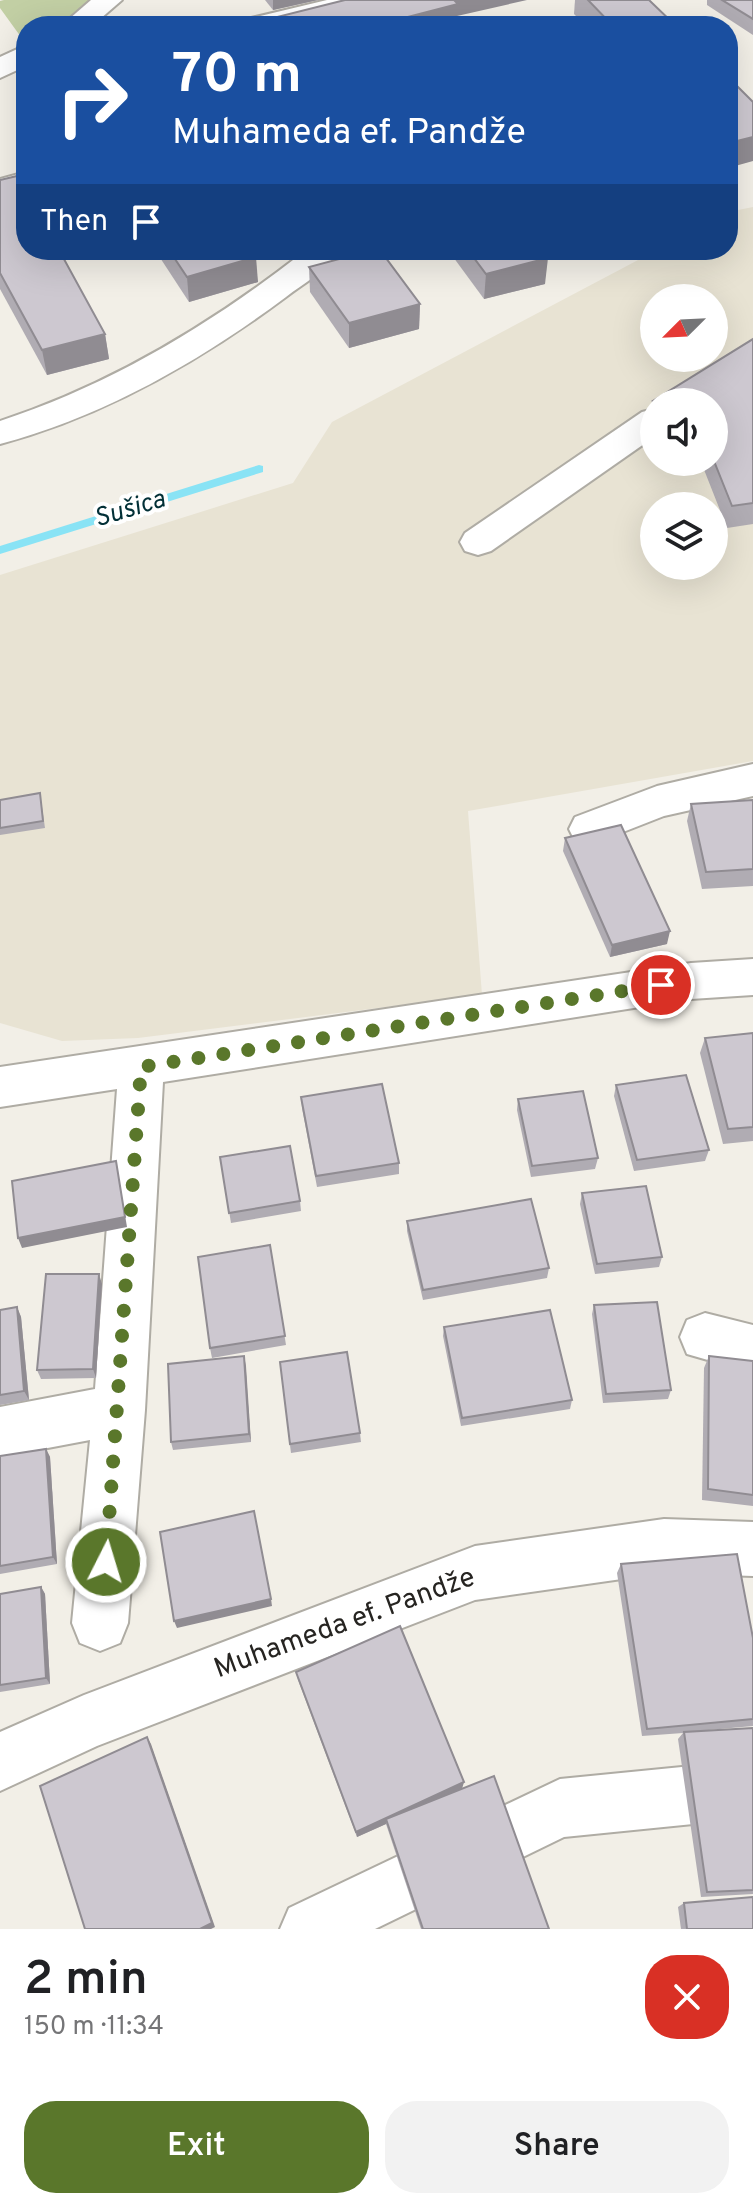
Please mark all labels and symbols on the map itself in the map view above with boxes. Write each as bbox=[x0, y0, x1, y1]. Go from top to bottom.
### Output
north arrow bbox=[640, 284, 728, 372]
water label: Sušica bbox=[90, 483, 170, 536]
pin bbox=[627, 951, 695, 1019]
position arrow bbox=[64, 1520, 148, 1604]
street label: Muhameda ef. Pandže bbox=[210, 1560, 480, 1688]

